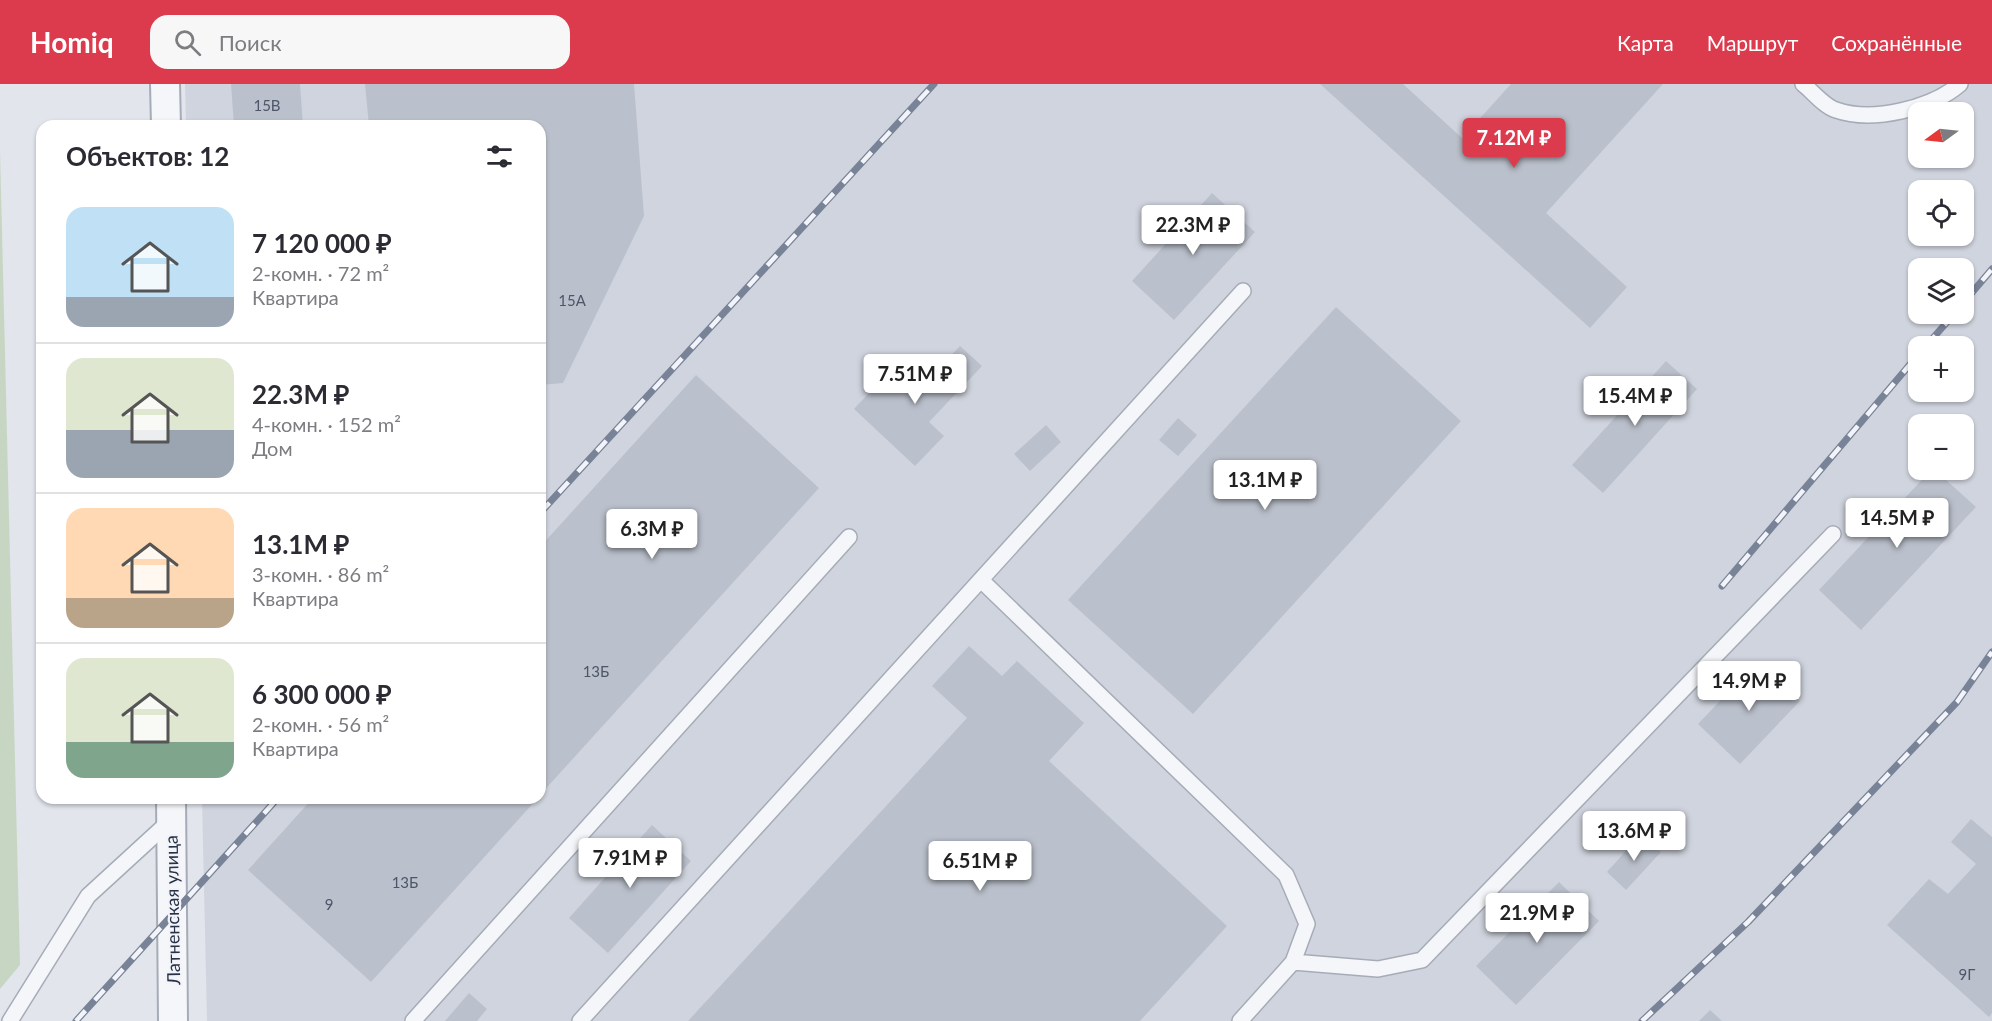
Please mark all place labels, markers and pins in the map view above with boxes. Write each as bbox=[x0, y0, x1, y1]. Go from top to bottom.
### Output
pin: 7.12M ₽ bbox=[1459, 118, 1569, 169]
pin: 22.3M ₽ bbox=[1138, 205, 1248, 256]
pin: 7.51M ₽ bbox=[860, 354, 970, 405]
pin: 15.4M ₽ bbox=[1580, 376, 1690, 427]
pin: 13.1M ₽ bbox=[1210, 460, 1320, 511]
pin: 14.5M ₽ bbox=[1842, 498, 1952, 549]
pin: 6.3M ₽ bbox=[603, 509, 701, 560]
pin: 14.9M ₽ bbox=[1694, 661, 1804, 712]
pin: 13.6M ₽ bbox=[1579, 811, 1689, 862]
pin: 7.91M ₽ bbox=[575, 838, 685, 889]
pin: 6.51M ₽ bbox=[925, 841, 1035, 892]
pin: 21.9M ₽ bbox=[1482, 893, 1592, 944]

